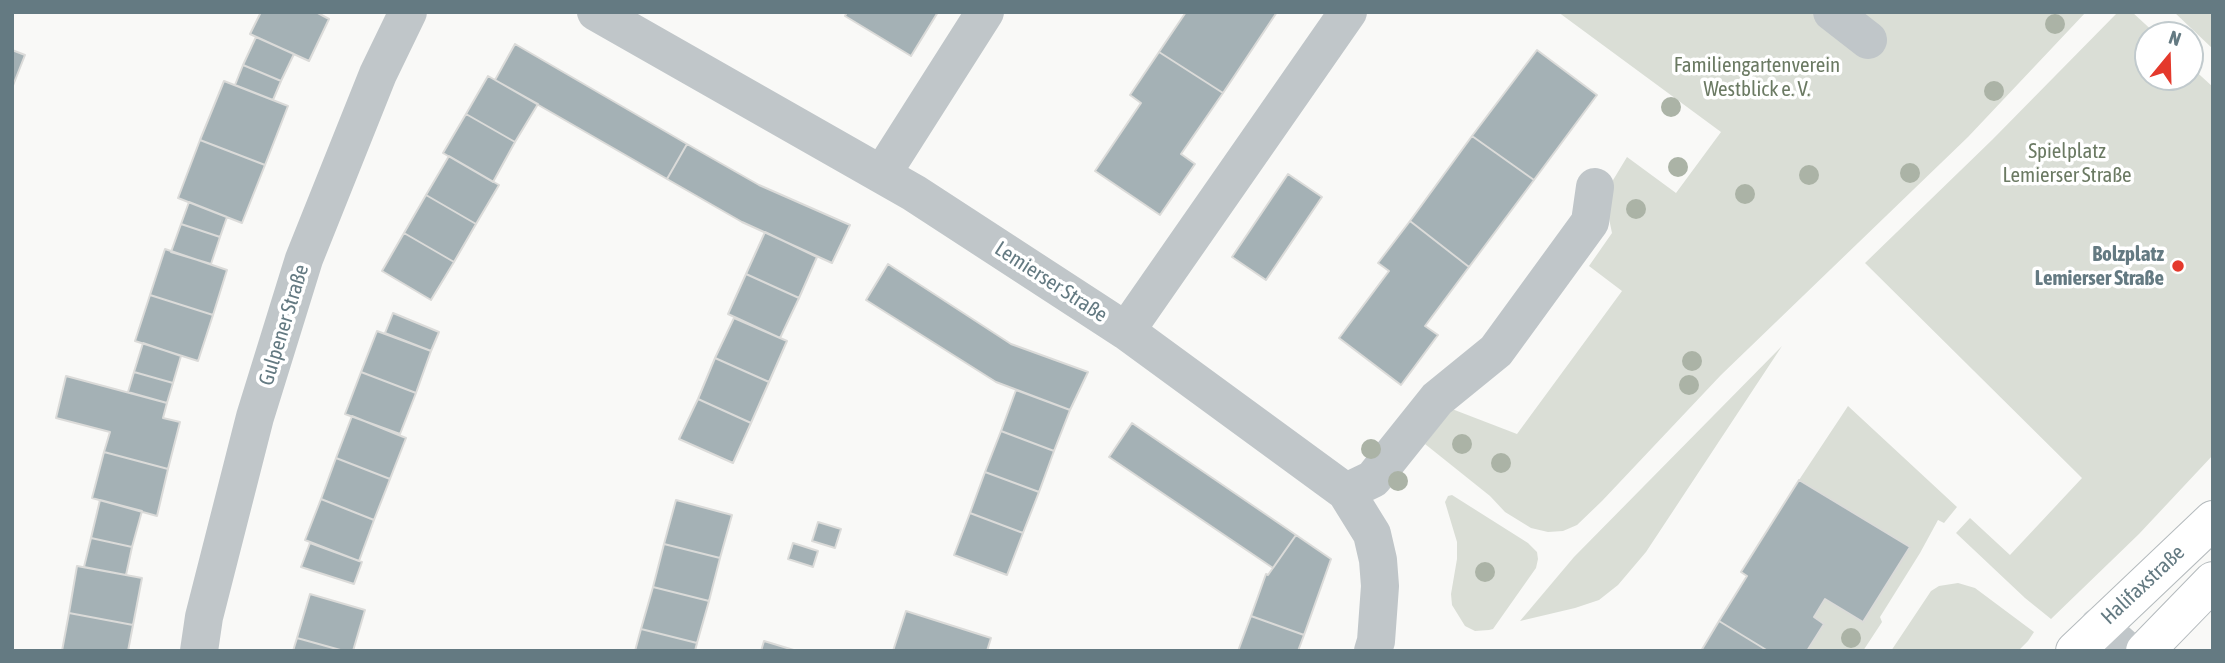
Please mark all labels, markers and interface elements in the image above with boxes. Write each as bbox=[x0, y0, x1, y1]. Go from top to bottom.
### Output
north arrow bbox=[2134, 21, 2204, 91]
text: N bbox=[2166, 26, 2184, 50]
park label: Familiengartenverein Westblick e. V. bbox=[1674, 52, 1840, 102]
park label: Spielplatz Lemierser Straße bbox=[2002, 138, 2132, 188]
street label: Lemierser Straße bbox=[990, 236, 1112, 328]
place label: Bolzplatz Lemierser Straße bbox=[2035, 241, 2164, 291]
marker: Bolzplatz Lemierser Straße bbox=[2170, 258, 2186, 274]
street label: Gulpener Straße bbox=[254, 262, 314, 388]
street label: Halifaxstraße bbox=[2096, 540, 2190, 630]

